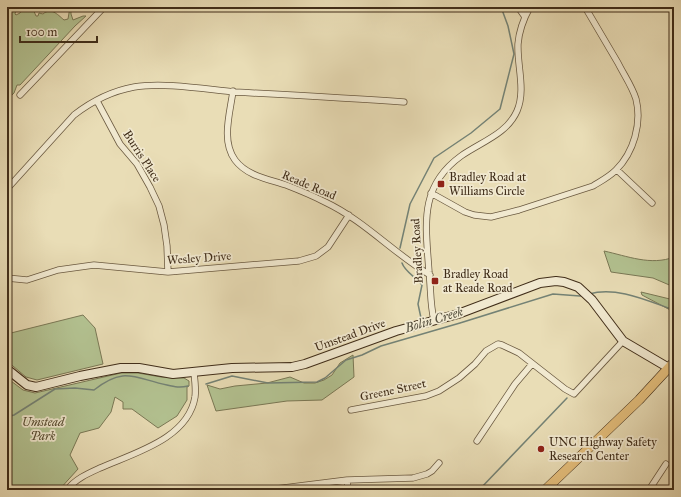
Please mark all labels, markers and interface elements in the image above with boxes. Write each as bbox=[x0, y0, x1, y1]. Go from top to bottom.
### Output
scale bar bbox=[20, 18, 97, 44]
text: 100 m bbox=[26, 25, 57, 39]
street label: Burris Place bbox=[120, 128, 164, 184]
street label: Reade Road bbox=[280, 167, 338, 203]
place label: Bradley Road at Williams Circle bbox=[449, 170, 527, 198]
marker: Bradley Road at Williams Circle bbox=[436, 179, 446, 189]
street label: Bradley Road bbox=[408, 218, 426, 284]
street label: Wesley Drive bbox=[166, 249, 232, 267]
place label: Bradley Road at Reade Road bbox=[443, 267, 513, 295]
marker: Bradley Road at Reade Road bbox=[430, 276, 440, 286]
water label: Bolin Creek bbox=[402, 304, 465, 337]
street label: Umstead Drive bbox=[313, 316, 387, 354]
street label: Greene Street bbox=[359, 376, 428, 404]
park label: Umstead Park bbox=[22, 415, 65, 443]
place label: UNC Highway Safety Research Center bbox=[549, 435, 657, 463]
marker: UNC Highway Safety Research Center bbox=[536, 444, 546, 454]

